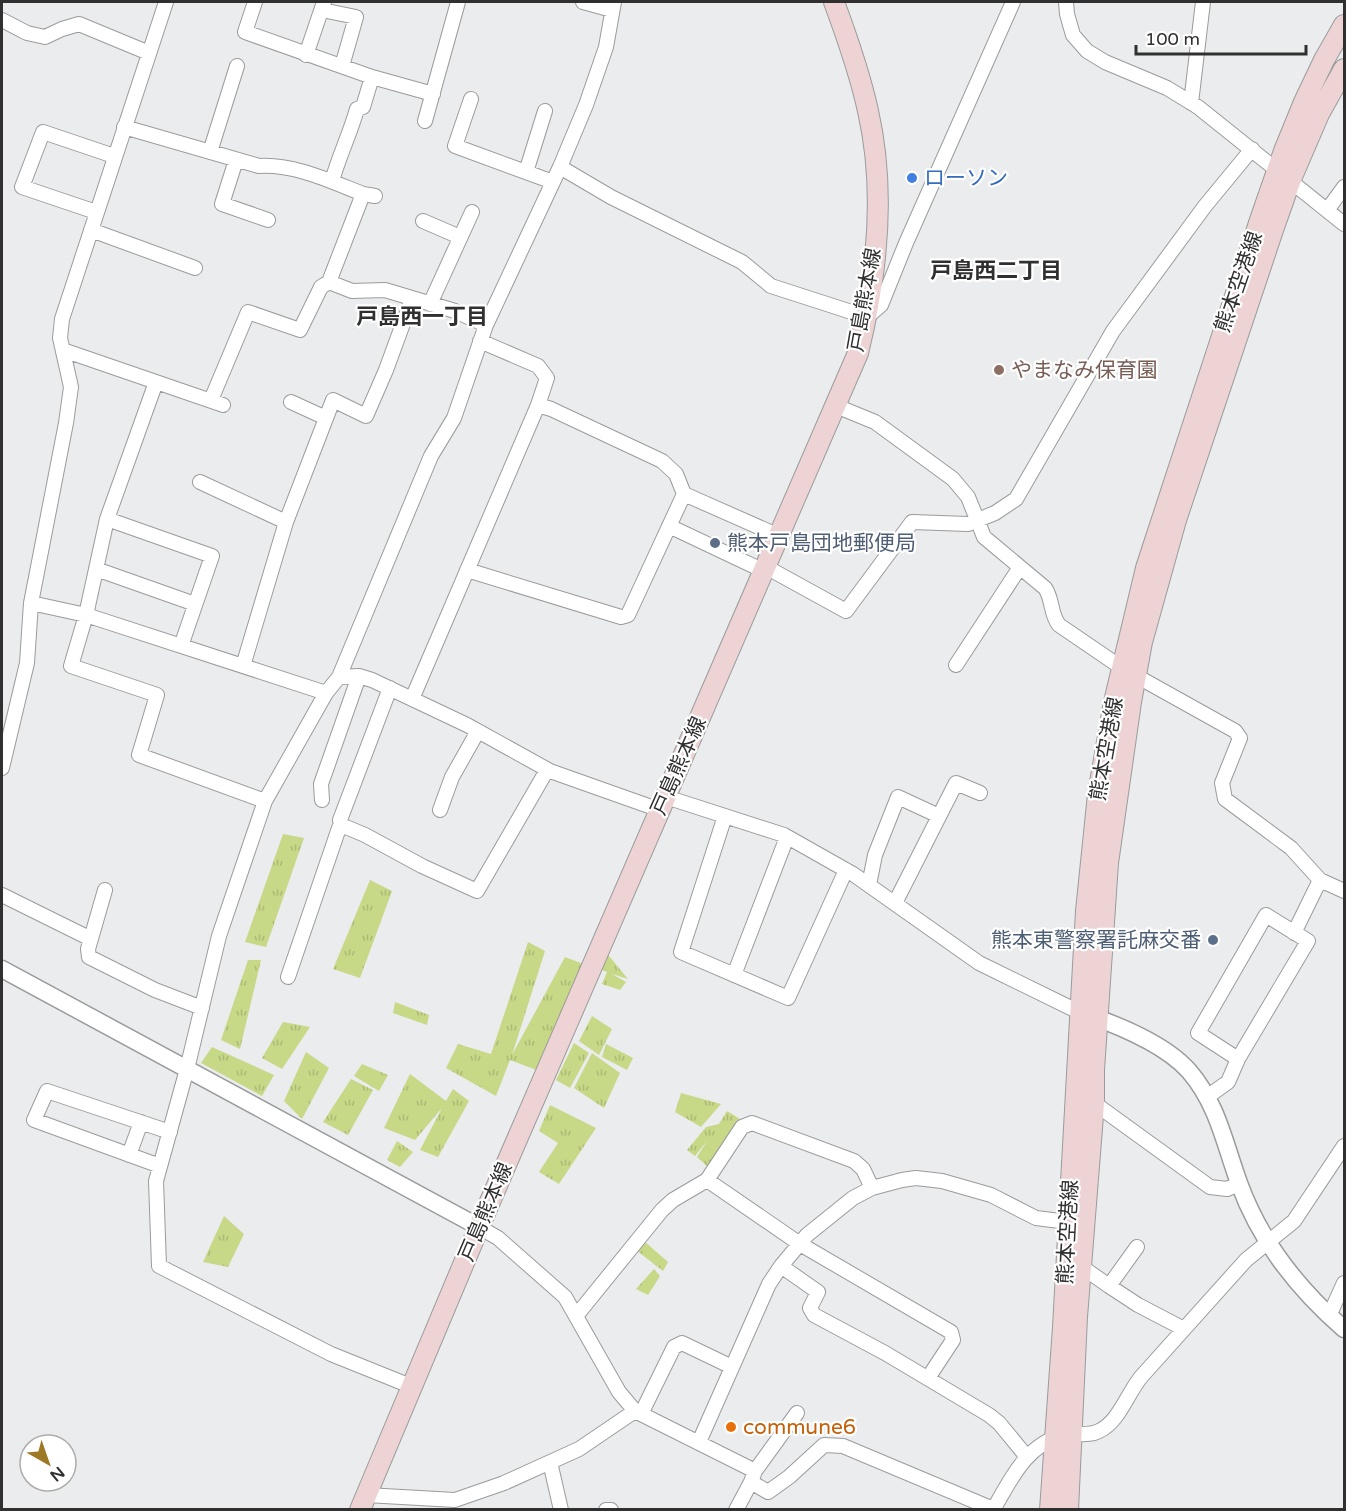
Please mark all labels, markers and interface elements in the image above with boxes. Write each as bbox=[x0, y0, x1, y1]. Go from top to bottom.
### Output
scale bar bbox=[1136, 18, 1306, 56]
text: 100 m bbox=[1145, 28, 1200, 50]
place label: ローソン bbox=[924, 166, 1008, 191]
marker: ローソン bbox=[905, 171, 919, 185]
street label: 熊本空港線 bbox=[1210, 228, 1268, 336]
street label: 戸島熊本線 bbox=[844, 246, 886, 354]
district label: 戸島西二丁目 bbox=[930, 258, 1062, 284]
district label: 戸島西一丁目 bbox=[356, 304, 488, 330]
place label: やまなみ保育園 bbox=[1011, 358, 1158, 383]
marker: やまなみ保育園 bbox=[992, 363, 1006, 377]
place label: 熊本戸島団地郵便局 bbox=[727, 531, 916, 556]
marker: 熊本戸島団地郵便局 bbox=[708, 536, 722, 550]
street label: 熊本空港線 bbox=[1086, 695, 1128, 803]
street label: 戸島熊本線 bbox=[646, 713, 712, 819]
place label: 熊本東警察署託麻交番 bbox=[991, 928, 1201, 953]
marker: 熊本東警察署託麻交番 bbox=[1206, 933, 1220, 947]
street label: 戸島熊本線 bbox=[454, 1159, 518, 1265]
street label: 熊本空港線 bbox=[1053, 1179, 1083, 1285]
place label: commune6 bbox=[743, 1415, 856, 1440]
marker: commune6 bbox=[724, 1420, 738, 1434]
north arrow bbox=[18, 1433, 78, 1493]
text: N bbox=[46, 1462, 68, 1486]

